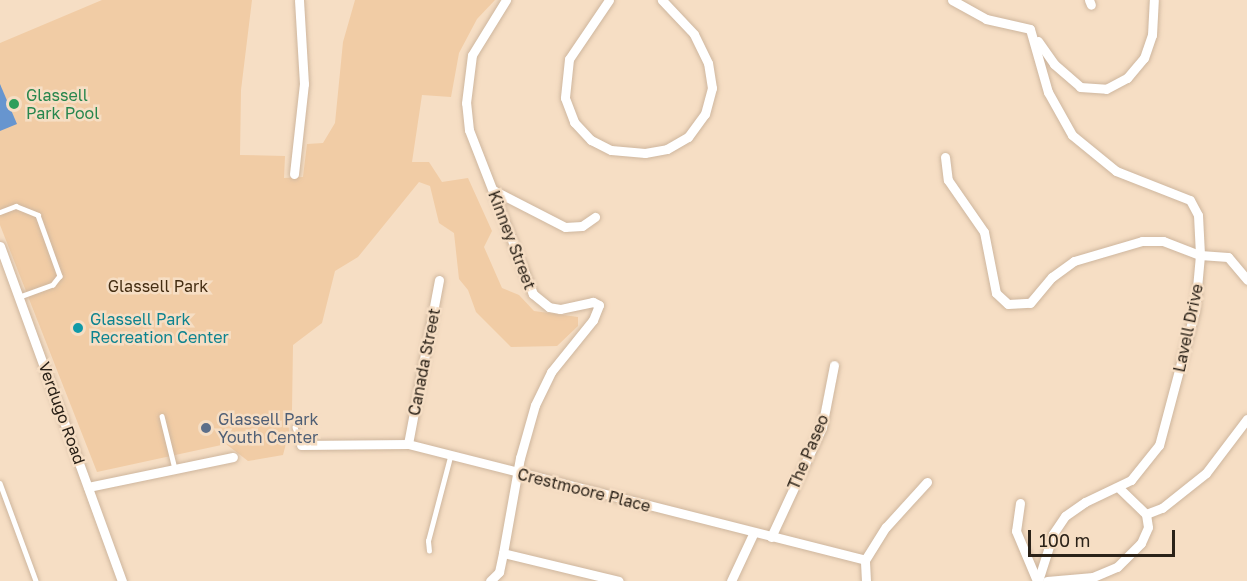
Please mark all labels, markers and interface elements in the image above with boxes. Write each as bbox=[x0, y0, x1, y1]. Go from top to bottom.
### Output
place label: Glassell Park Pool bbox=[26, 85, 99, 123]
marker: Glassell Park Pool bbox=[7, 97, 21, 111]
street label: Kinney Street bbox=[484, 188, 540, 292]
park label: Glassell Park bbox=[108, 276, 208, 296]
street label: Lavell Drive bbox=[1169, 282, 1207, 374]
street label: Canada Street bbox=[404, 307, 444, 417]
place label: Glassell Park Recreation Center bbox=[90, 309, 229, 347]
marker: Glassell Park Recreation Center bbox=[71, 321, 85, 335]
street label: Verdugo Road bbox=[35, 359, 89, 467]
place label: Glassell Park Youth Center bbox=[218, 409, 319, 447]
street label: The Paseo bbox=[784, 412, 832, 492]
marker: Glassell Park Youth Center bbox=[199, 421, 213, 435]
street label: Crestmoore Place bbox=[515, 464, 653, 516]
scale bar bbox=[1031, 518, 1178, 556]
text: 100 m bbox=[1039, 529, 1090, 551]

